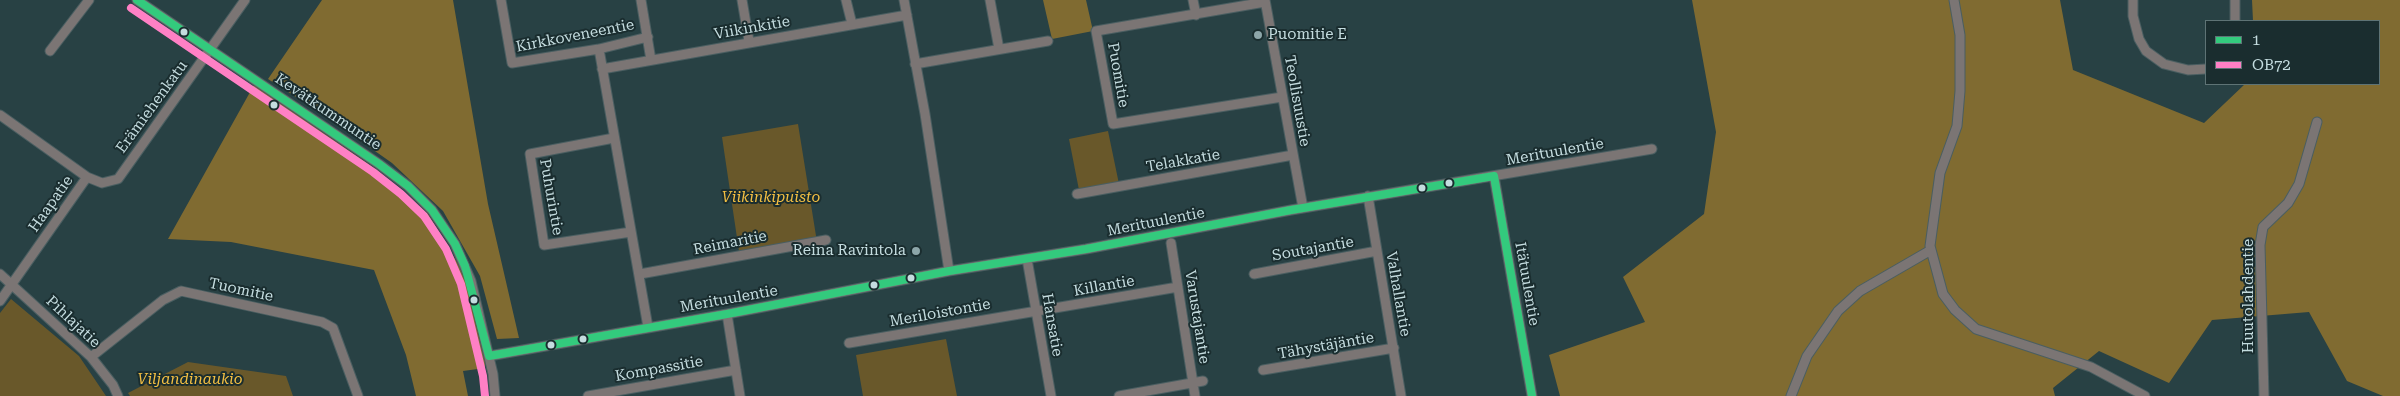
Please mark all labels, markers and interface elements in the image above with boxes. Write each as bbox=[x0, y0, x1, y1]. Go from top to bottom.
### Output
street label: Viikinkitie bbox=[713, 12, 791, 44]
street label: Kirkkoveneentie bbox=[514, 16, 636, 56]
legend bbox=[2205, 20, 2380, 85]
place label: Puomitie E bbox=[1268, 26, 1347, 44]
unlabelled marker bbox=[179, 27, 189, 37]
marker: Puomitie E bbox=[1252, 29, 1264, 41]
text: 1 bbox=[2252, 31, 2260, 49]
street label: Puomitie bbox=[1103, 41, 1133, 109]
street label: Teollisuustie bbox=[1280, 54, 1314, 148]
text: OB72 bbox=[2252, 56, 2291, 74]
street label: Erämiehenkatu bbox=[113, 57, 191, 157]
street label: Kevätkummuntie bbox=[271, 70, 385, 154]
unlabelled marker bbox=[269, 100, 279, 110]
street label: Merituulentie bbox=[1505, 135, 1605, 169]
street label: Telakkatie bbox=[1145, 146, 1221, 176]
street label: Puhurintie bbox=[535, 157, 567, 237]
street label: Haapatie bbox=[25, 172, 77, 236]
unlabelled marker bbox=[1444, 178, 1454, 188]
unlabelled marker bbox=[1417, 183, 1427, 193]
park label: Viikinkipuisto bbox=[722, 189, 820, 207]
street label: Merituulentie bbox=[1106, 204, 1206, 240]
street label: Reimaritie bbox=[692, 227, 768, 259]
street label: Soutajantie bbox=[1271, 233, 1355, 265]
street label: Huutolahdentie bbox=[2240, 239, 2258, 353]
street label: Itätuulentie bbox=[1511, 241, 1543, 327]
place label: Reina Ravintola bbox=[793, 242, 906, 260]
marker: Reina Ravintola bbox=[910, 245, 922, 257]
street label: Valhallantie bbox=[1382, 250, 1414, 338]
street label: Varustajantie bbox=[1181, 269, 1213, 365]
street label: Killantie bbox=[1072, 272, 1136, 300]
unlabelled marker bbox=[906, 273, 916, 283]
street label: Tuomitie bbox=[207, 274, 275, 306]
unlabelled marker bbox=[869, 280, 879, 290]
street label: Merituulentie bbox=[679, 282, 779, 316]
street label: Pihlajatie bbox=[42, 292, 104, 352]
street label: Hansatie bbox=[1038, 292, 1066, 358]
unlabelled marker bbox=[469, 295, 479, 305]
street label: Meriloistontie bbox=[888, 295, 992, 331]
street label: Tähystäjäntie bbox=[1277, 329, 1375, 363]
unlabelled marker bbox=[578, 334, 588, 344]
unlabelled marker bbox=[546, 340, 556, 350]
street label: Kompassitie bbox=[614, 352, 704, 386]
park label: Viljandinaukio bbox=[137, 371, 243, 389]

